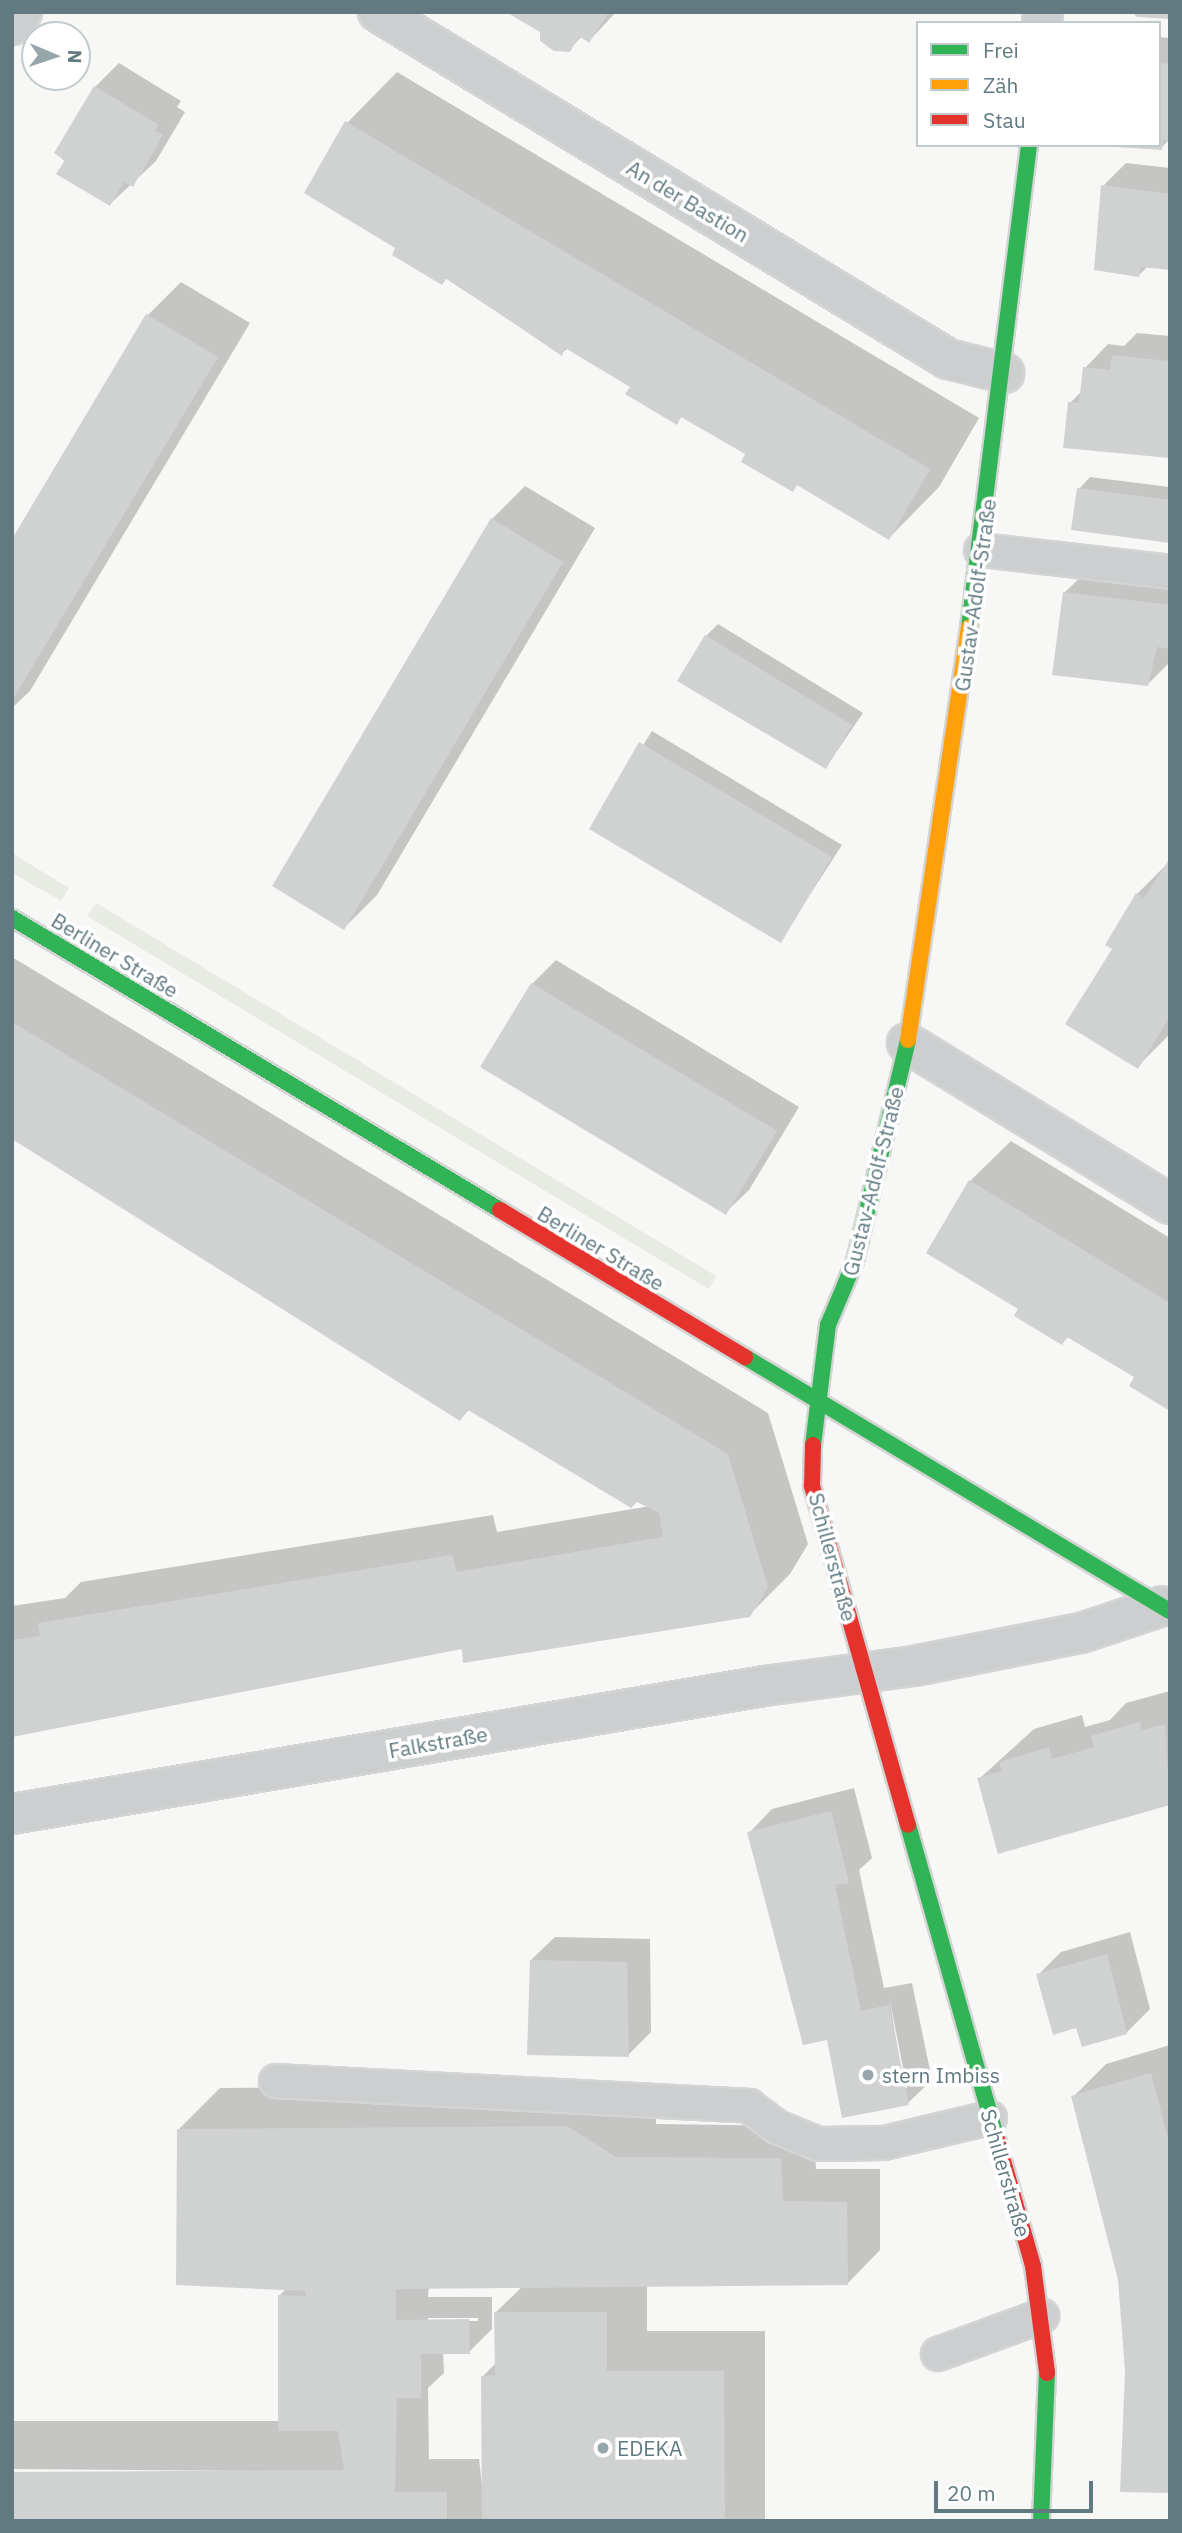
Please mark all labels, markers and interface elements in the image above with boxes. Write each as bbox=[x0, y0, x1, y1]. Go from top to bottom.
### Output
north arrow bbox=[21, 21, 91, 91]
legend bbox=[916, 21, 1161, 147]
text: Frei bbox=[983, 36, 1019, 64]
text: N bbox=[63, 49, 87, 64]
text: Zäh bbox=[983, 71, 1018, 99]
text: Stau bbox=[983, 106, 1026, 134]
street label: An der Bastion bbox=[622, 155, 754, 247]
street label: Gustav-Adolf-Straße bbox=[949, 497, 1001, 693]
street label: Berliner Straße bbox=[47, 907, 183, 1003]
street label: Gustav-Adolf-Straße bbox=[837, 1084, 909, 1278]
street label: Berliner Straße bbox=[533, 1200, 669, 1296]
street label: Schillerstraße bbox=[804, 1490, 862, 1624]
street label: Falkstraße bbox=[387, 1721, 489, 1763]
place label: stern Imbiss bbox=[882, 2062, 1000, 2088]
marker: stern Imbiss bbox=[860, 2067, 876, 2083]
street label: Schillerstraße bbox=[976, 2106, 1036, 2240]
place label: EDEKA bbox=[617, 2435, 682, 2461]
marker: EDEKA bbox=[595, 2440, 611, 2456]
scale bar bbox=[937, 2466, 1096, 2510]
text: 20 m bbox=[947, 2479, 996, 2507]

